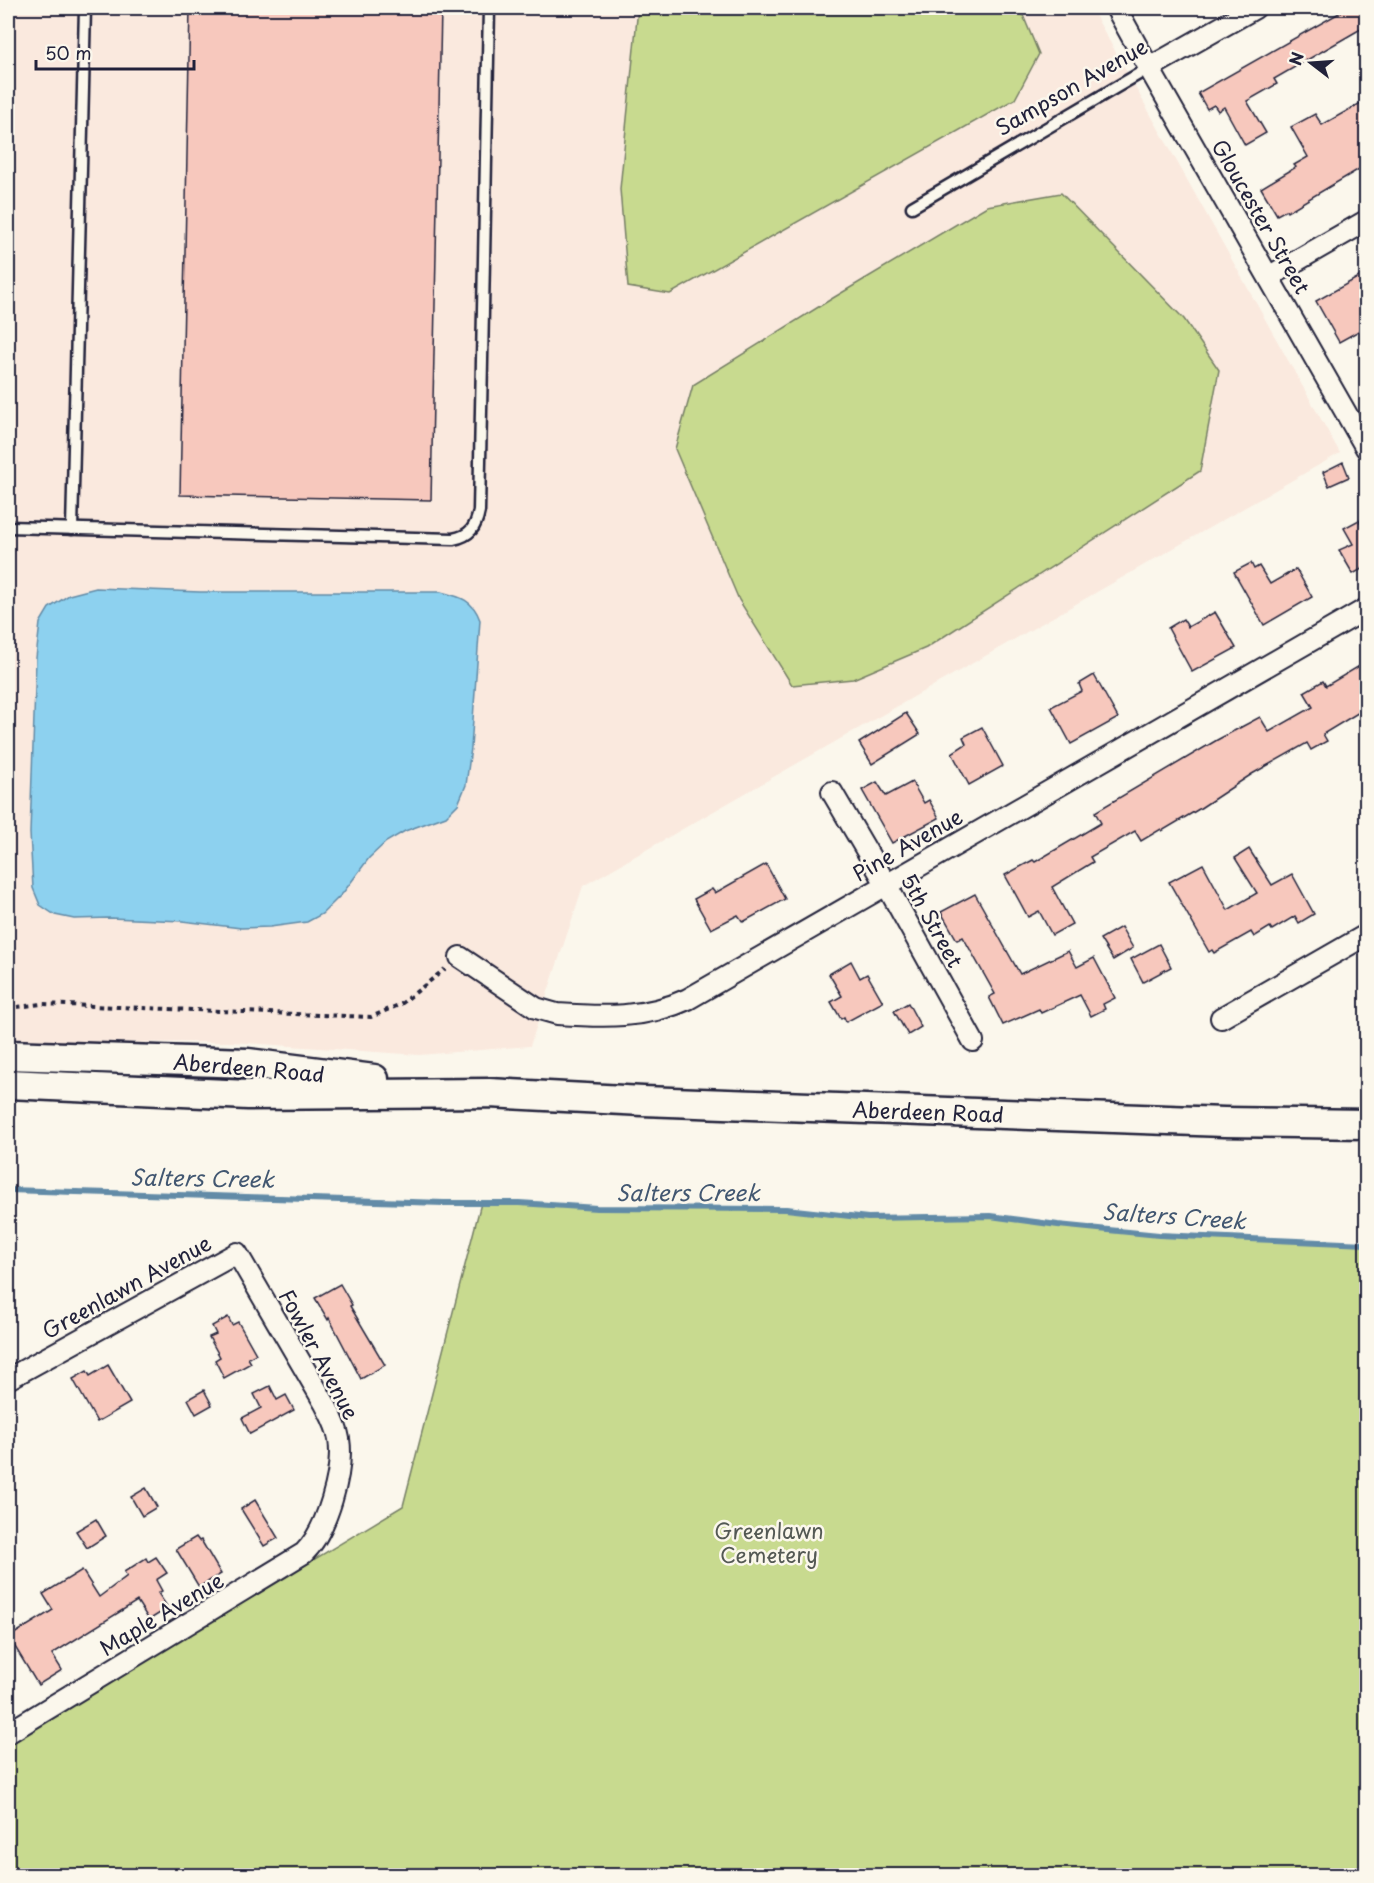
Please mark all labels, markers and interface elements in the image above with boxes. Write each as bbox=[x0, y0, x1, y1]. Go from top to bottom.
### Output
street label: Sampson Avenue bbox=[989, 29, 1153, 143]
scale bar bbox=[36, 33, 194, 71]
north arrow bbox=[1281, 33, 1341, 93]
text: 50 m bbox=[45, 39, 92, 66]
text: N bbox=[1282, 49, 1309, 68]
street label: Gloucester Street bbox=[1205, 133, 1319, 299]
street label: Pine Avenue bbox=[846, 800, 968, 888]
street label: 5th Street bbox=[894, 867, 972, 973]
street label: Aberdeen Road bbox=[172, 1044, 326, 1090]
street label: Aberdeen Road bbox=[852, 1092, 1004, 1130]
water label: Salters Creek bbox=[130, 1159, 276, 1195]
water label: Salters Creek bbox=[616, 1175, 762, 1208]
water label: Salters Creek bbox=[1101, 1194, 1249, 1237]
street label: Greenlawn Avenue bbox=[36, 1226, 216, 1346]
street label: Fowler Avenue bbox=[272, 1283, 368, 1425]
park label: Greenlawn Cemetery bbox=[714, 1514, 824, 1570]
street label: Maple Avenue bbox=[93, 1563, 229, 1663]

